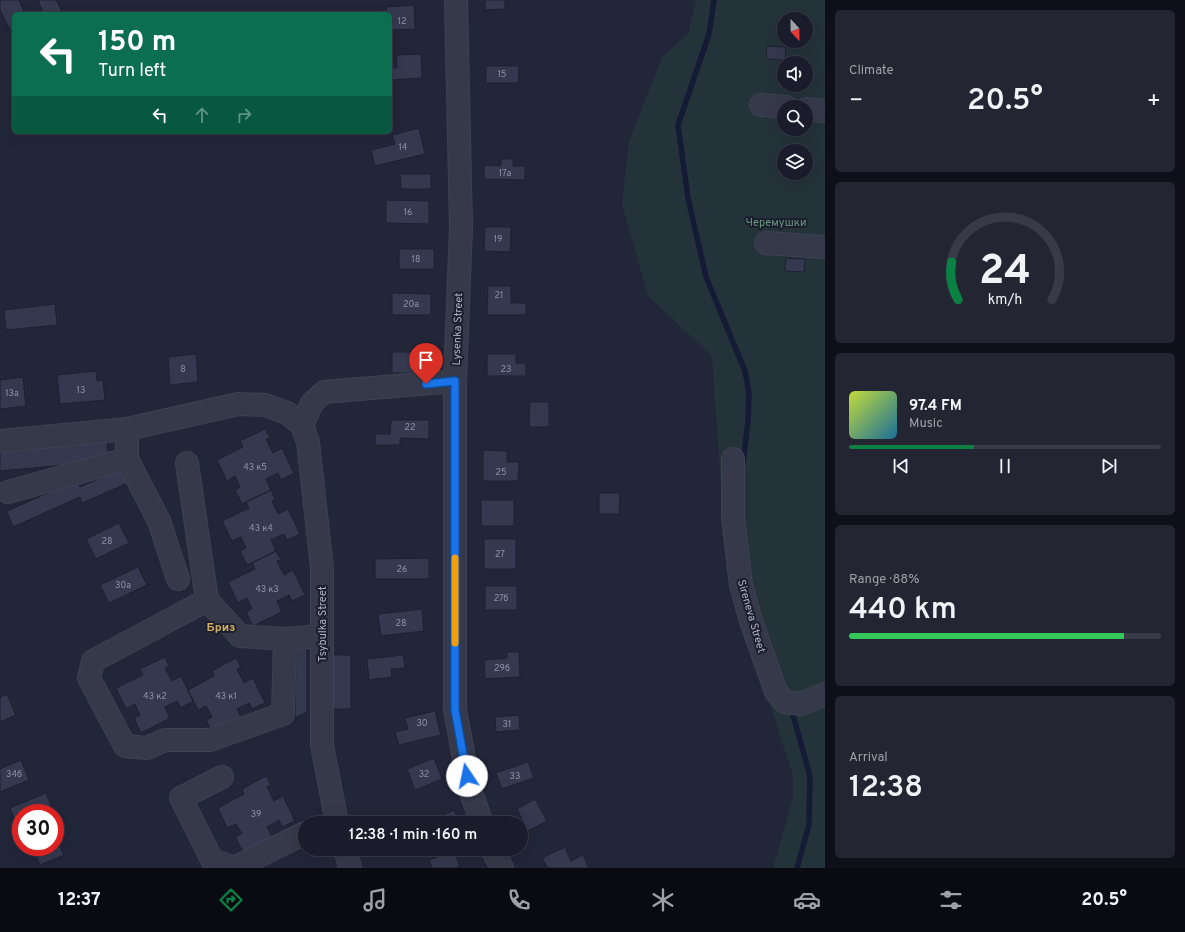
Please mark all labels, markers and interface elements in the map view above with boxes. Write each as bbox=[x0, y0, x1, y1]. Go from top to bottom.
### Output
north arrow bbox=[777, 12, 813, 48]
map controls bbox=[777, 12, 813, 180]
house number: 12 bbox=[398, 16, 406, 27]
text: 150 m bbox=[98, 25, 176, 61]
icon: left bbox=[32, 28, 84, 80]
button: sound bbox=[777, 56, 813, 92]
text: Turn left bbox=[98, 60, 166, 83]
text: Climate bbox=[849, 63, 894, 79]
house number: 15 bbox=[498, 69, 506, 80]
text: 20.5° bbox=[967, 83, 1043, 120]
text: − bbox=[849, 88, 863, 115]
text: + bbox=[1147, 88, 1161, 115]
button: search bbox=[777, 100, 813, 136]
icon: left bbox=[149, 104, 171, 126]
icon: ahead bbox=[191, 104, 213, 126]
icon: right bbox=[233, 104, 255, 126]
house number: 14 bbox=[399, 142, 408, 153]
button: layers bbox=[777, 144, 813, 180]
house number: 17а bbox=[499, 168, 512, 179]
house number: 16 bbox=[404, 207, 412, 218]
park label: Черемушки bbox=[746, 216, 806, 230]
house number: 19 bbox=[494, 234, 502, 245]
text: 24 bbox=[979, 246, 1031, 299]
house number: 18 bbox=[412, 254, 420, 265]
house number: 21 bbox=[495, 290, 503, 301]
text: km/h bbox=[988, 291, 1022, 309]
street label: Lysenka Street bbox=[450, 292, 466, 366]
house number: 20а bbox=[403, 299, 419, 310]
pin bbox=[409, 343, 443, 384]
icon: arrive bbox=[415, 349, 437, 371]
house number: 8 bbox=[180, 364, 186, 375]
house number: 23 bbox=[501, 364, 511, 375]
house number: 13 bbox=[77, 385, 85, 396]
house number: 13а bbox=[5, 388, 19, 399]
text: 97.4 FM bbox=[909, 397, 962, 416]
text: Music bbox=[909, 416, 943, 432]
house number: 22 bbox=[404, 422, 416, 433]
icon: previous bbox=[890, 455, 912, 477]
icon: pause bbox=[994, 455, 1016, 477]
icon: next bbox=[1098, 455, 1120, 477]
house number: 43 к5 bbox=[243, 462, 267, 473]
house number: 25 bbox=[495, 467, 507, 478]
house number: 43 к4 bbox=[249, 523, 273, 534]
house number: 28 bbox=[101, 536, 113, 547]
house number: 27 bbox=[495, 549, 505, 560]
house number: 26 bbox=[397, 564, 407, 575]
text: Range · 88% bbox=[849, 572, 920, 588]
street label: Sireneva Street bbox=[734, 578, 768, 655]
house number: 30а bbox=[115, 580, 131, 591]
house number: 43 к3 bbox=[255, 584, 279, 595]
street label: Tsybulka Street bbox=[316, 586, 330, 662]
text: 440 km bbox=[849, 592, 957, 629]
house number: 27б bbox=[494, 593, 508, 604]
house number: 28 bbox=[395, 618, 407, 629]
district label: Бриз bbox=[207, 620, 235, 636]
house number: 29б bbox=[494, 663, 510, 674]
house number: 43 к2 bbox=[143, 691, 167, 702]
house number: 43 к1 bbox=[215, 691, 237, 702]
house number: 30 bbox=[416, 718, 428, 729]
house number: 31 bbox=[503, 719, 511, 730]
text: Arrival bbox=[849, 750, 888, 766]
position arrow bbox=[446, 755, 488, 797]
house number: 34б bbox=[6, 769, 22, 780]
house number: 32 bbox=[419, 769, 429, 780]
text: 12:38 bbox=[849, 770, 923, 807]
house number: 33 bbox=[510, 771, 520, 782]
speed limit sign: 30 bbox=[12, 804, 64, 856]
house number: 39 bbox=[251, 809, 261, 820]
text: 12:38 · 1 min · 160 m bbox=[349, 826, 477, 845]
icon: directions bbox=[217, 886, 245, 914]
icon: music bbox=[361, 886, 389, 914]
icon: phone bbox=[505, 886, 533, 914]
icon: climate bbox=[649, 886, 677, 914]
icon: car bbox=[793, 886, 821, 914]
icon: filters bbox=[937, 886, 965, 914]
text: 12:37 bbox=[58, 889, 101, 912]
text: 20.5° bbox=[1081, 889, 1127, 912]

